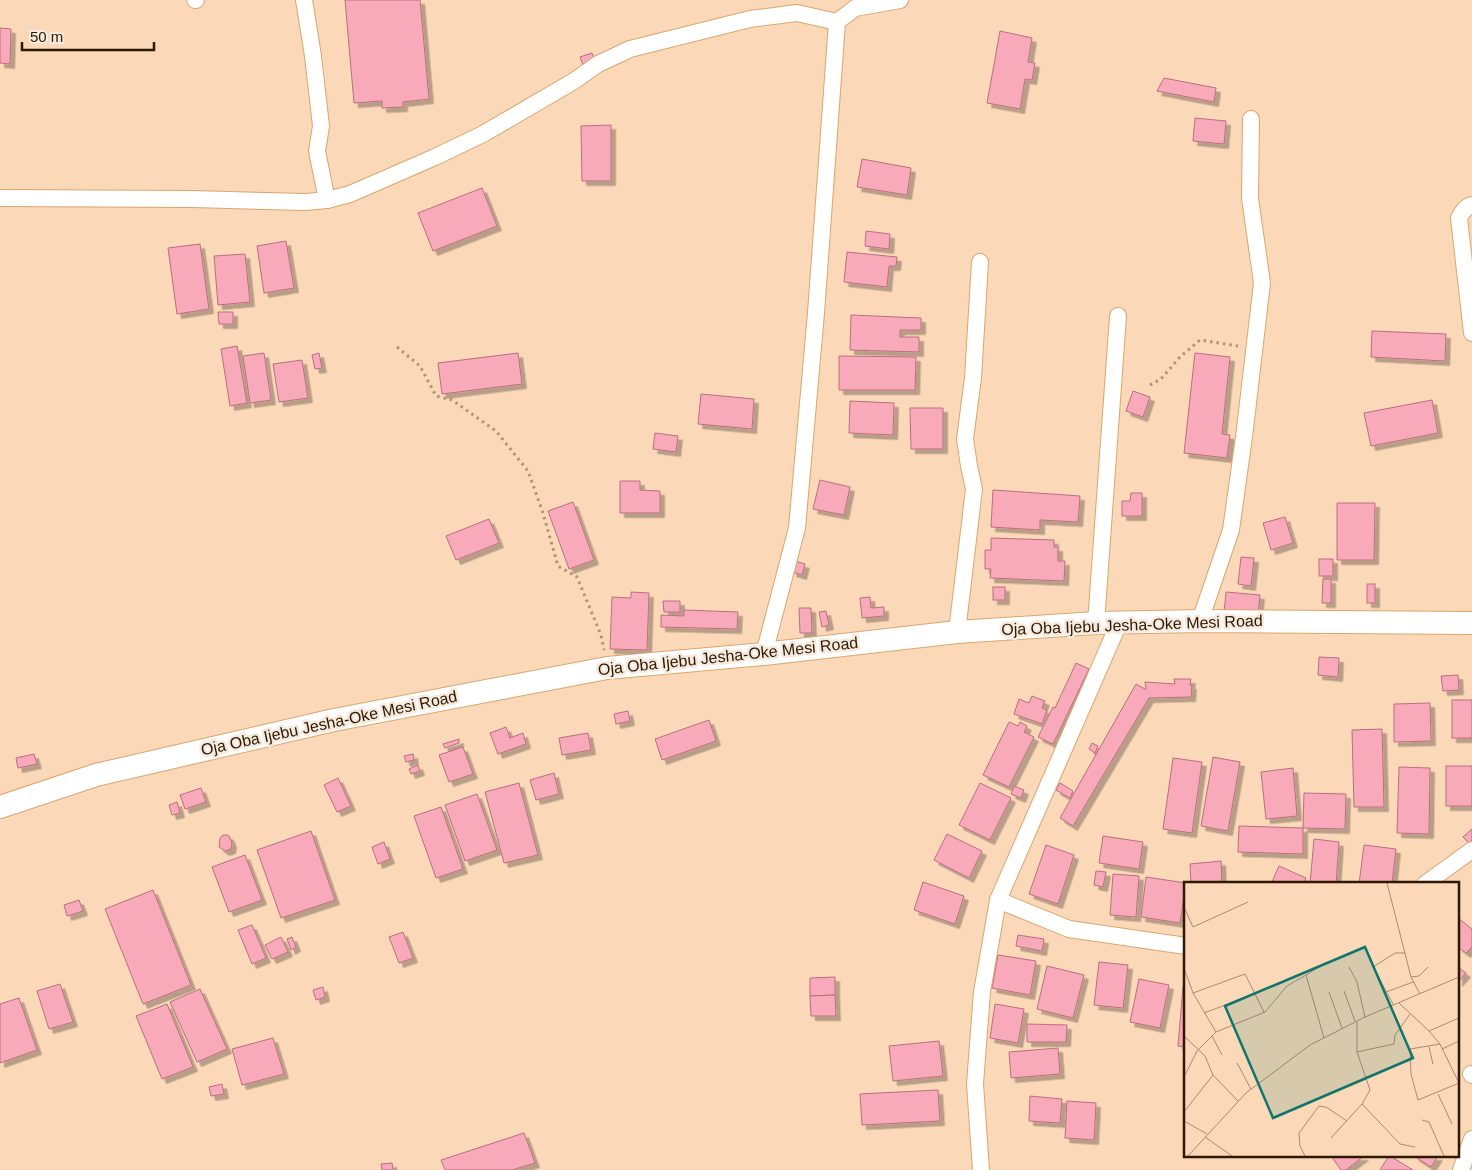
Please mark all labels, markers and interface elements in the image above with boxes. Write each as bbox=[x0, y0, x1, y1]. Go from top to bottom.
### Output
scale bar bbox=[22, 20, 155, 52]
text: 50 m bbox=[30, 28, 63, 45]
street label: Oja Oba Ijebu Jesha-Oke Mesi Road bbox=[1001, 612, 1263, 638]
street label: Oja Oba Ijebu Jesha-Oke Mesi Road bbox=[597, 634, 859, 678]
street label: Oja Oba Ijebu Jesha-Oke Mesi Road bbox=[199, 688, 459, 758]
inset map bbox=[1184, 882, 1460, 1158]

